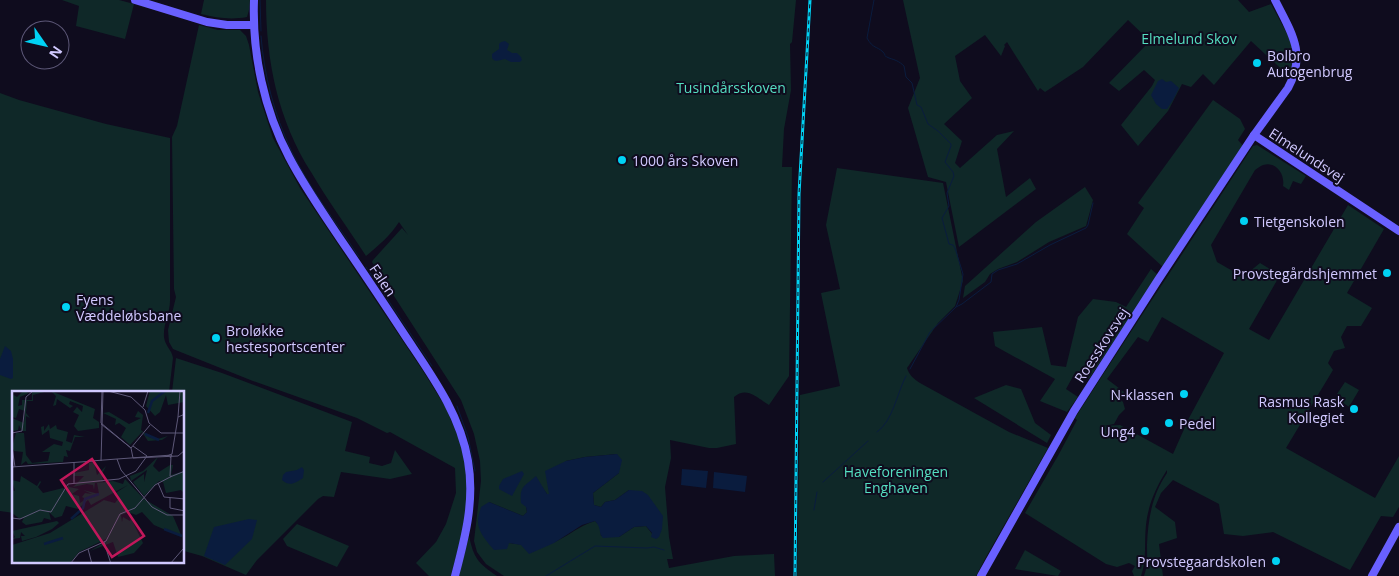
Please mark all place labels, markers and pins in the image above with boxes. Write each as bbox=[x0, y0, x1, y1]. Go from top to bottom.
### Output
place label: Bolbro Autogenbrug bbox=[1267, 46, 1353, 81]
marker: Bolbro Autogenbrug bbox=[1251, 57, 1263, 69]
place label: 1000 års Skoven bbox=[632, 151, 738, 170]
marker: 1000 års Skoven bbox=[616, 154, 628, 166]
place label: Tietgenskolen bbox=[1254, 212, 1345, 231]
marker: Tietgenskolen bbox=[1238, 215, 1250, 227]
place label: Provstegårdshjemmet bbox=[1233, 264, 1377, 283]
marker: Provstegårdshjemmet bbox=[1381, 267, 1393, 279]
place label: Fyens Væddeløbsbane bbox=[76, 290, 182, 325]
marker: Fyens Væddeløbsbane bbox=[60, 301, 72, 313]
place label: Broløkke hestesportscenter bbox=[226, 321, 345, 356]
marker: Broløkke hestesportscenter bbox=[210, 332, 222, 344]
place label: N-klassen bbox=[1110, 385, 1174, 404]
marker: N-klassen bbox=[1178, 388, 1190, 400]
place label: Rasmus Rask Kollegiet bbox=[1259, 392, 1345, 427]
marker: Rasmus Rask Kollegiet bbox=[1348, 403, 1360, 415]
place label: Pedel bbox=[1179, 414, 1215, 433]
marker: Pedel bbox=[1163, 417, 1175, 429]
place label: Ung4 bbox=[1101, 422, 1135, 441]
marker: Ung4 bbox=[1139, 425, 1151, 437]
place label: Provstegaardskolen bbox=[1137, 552, 1266, 571]
marker: Provstegaardskolen bbox=[1270, 555, 1282, 567]

